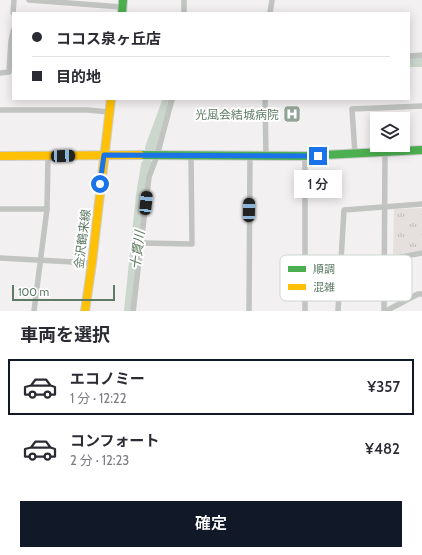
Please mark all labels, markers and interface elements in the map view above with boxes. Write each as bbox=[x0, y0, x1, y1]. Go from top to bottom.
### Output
text: ココス泉ヶ丘店 bbox=[56, 30, 161, 48]
text: 目的地 bbox=[56, 68, 101, 86]
hospital icon: 光風会結城病院 bbox=[282, 104, 302, 124]
place label: 光風会結城病院 bbox=[195, 107, 279, 122]
map controls bbox=[370, 112, 410, 152]
button: layers bbox=[370, 112, 410, 152]
route end bbox=[309, 147, 327, 165]
car bbox=[51, 150, 75, 162]
callout: 1 分 bbox=[294, 170, 342, 198]
route start bbox=[91, 175, 109, 193]
text: 1 分 bbox=[308, 176, 328, 192]
car bbox=[139, 190, 153, 216]
car bbox=[243, 198, 255, 222]
street label: 金沢鶴来線 bbox=[71, 208, 93, 270]
water label: 十貫川 bbox=[127, 228, 148, 270]
legend bbox=[280, 255, 412, 301]
text: 順調 bbox=[313, 262, 335, 276]
text: 混雑 bbox=[313, 280, 335, 294]
scale bar bbox=[12, 283, 115, 302]
text: 100 m bbox=[18, 285, 49, 299]
text: 車両を選択 bbox=[20, 324, 110, 346]
icon: car bbox=[22, 369, 58, 405]
text: エコノミー bbox=[70, 370, 145, 388]
text: ¥357 bbox=[367, 378, 400, 396]
text: 1 分 · 12:22 bbox=[70, 390, 127, 406]
icon: car bbox=[22, 431, 58, 467]
text: コンフォート bbox=[70, 432, 160, 450]
text: ¥482 bbox=[365, 440, 400, 458]
text: 2 分 · 12:23 bbox=[70, 452, 129, 468]
button: 確定 bbox=[20, 501, 402, 547]

